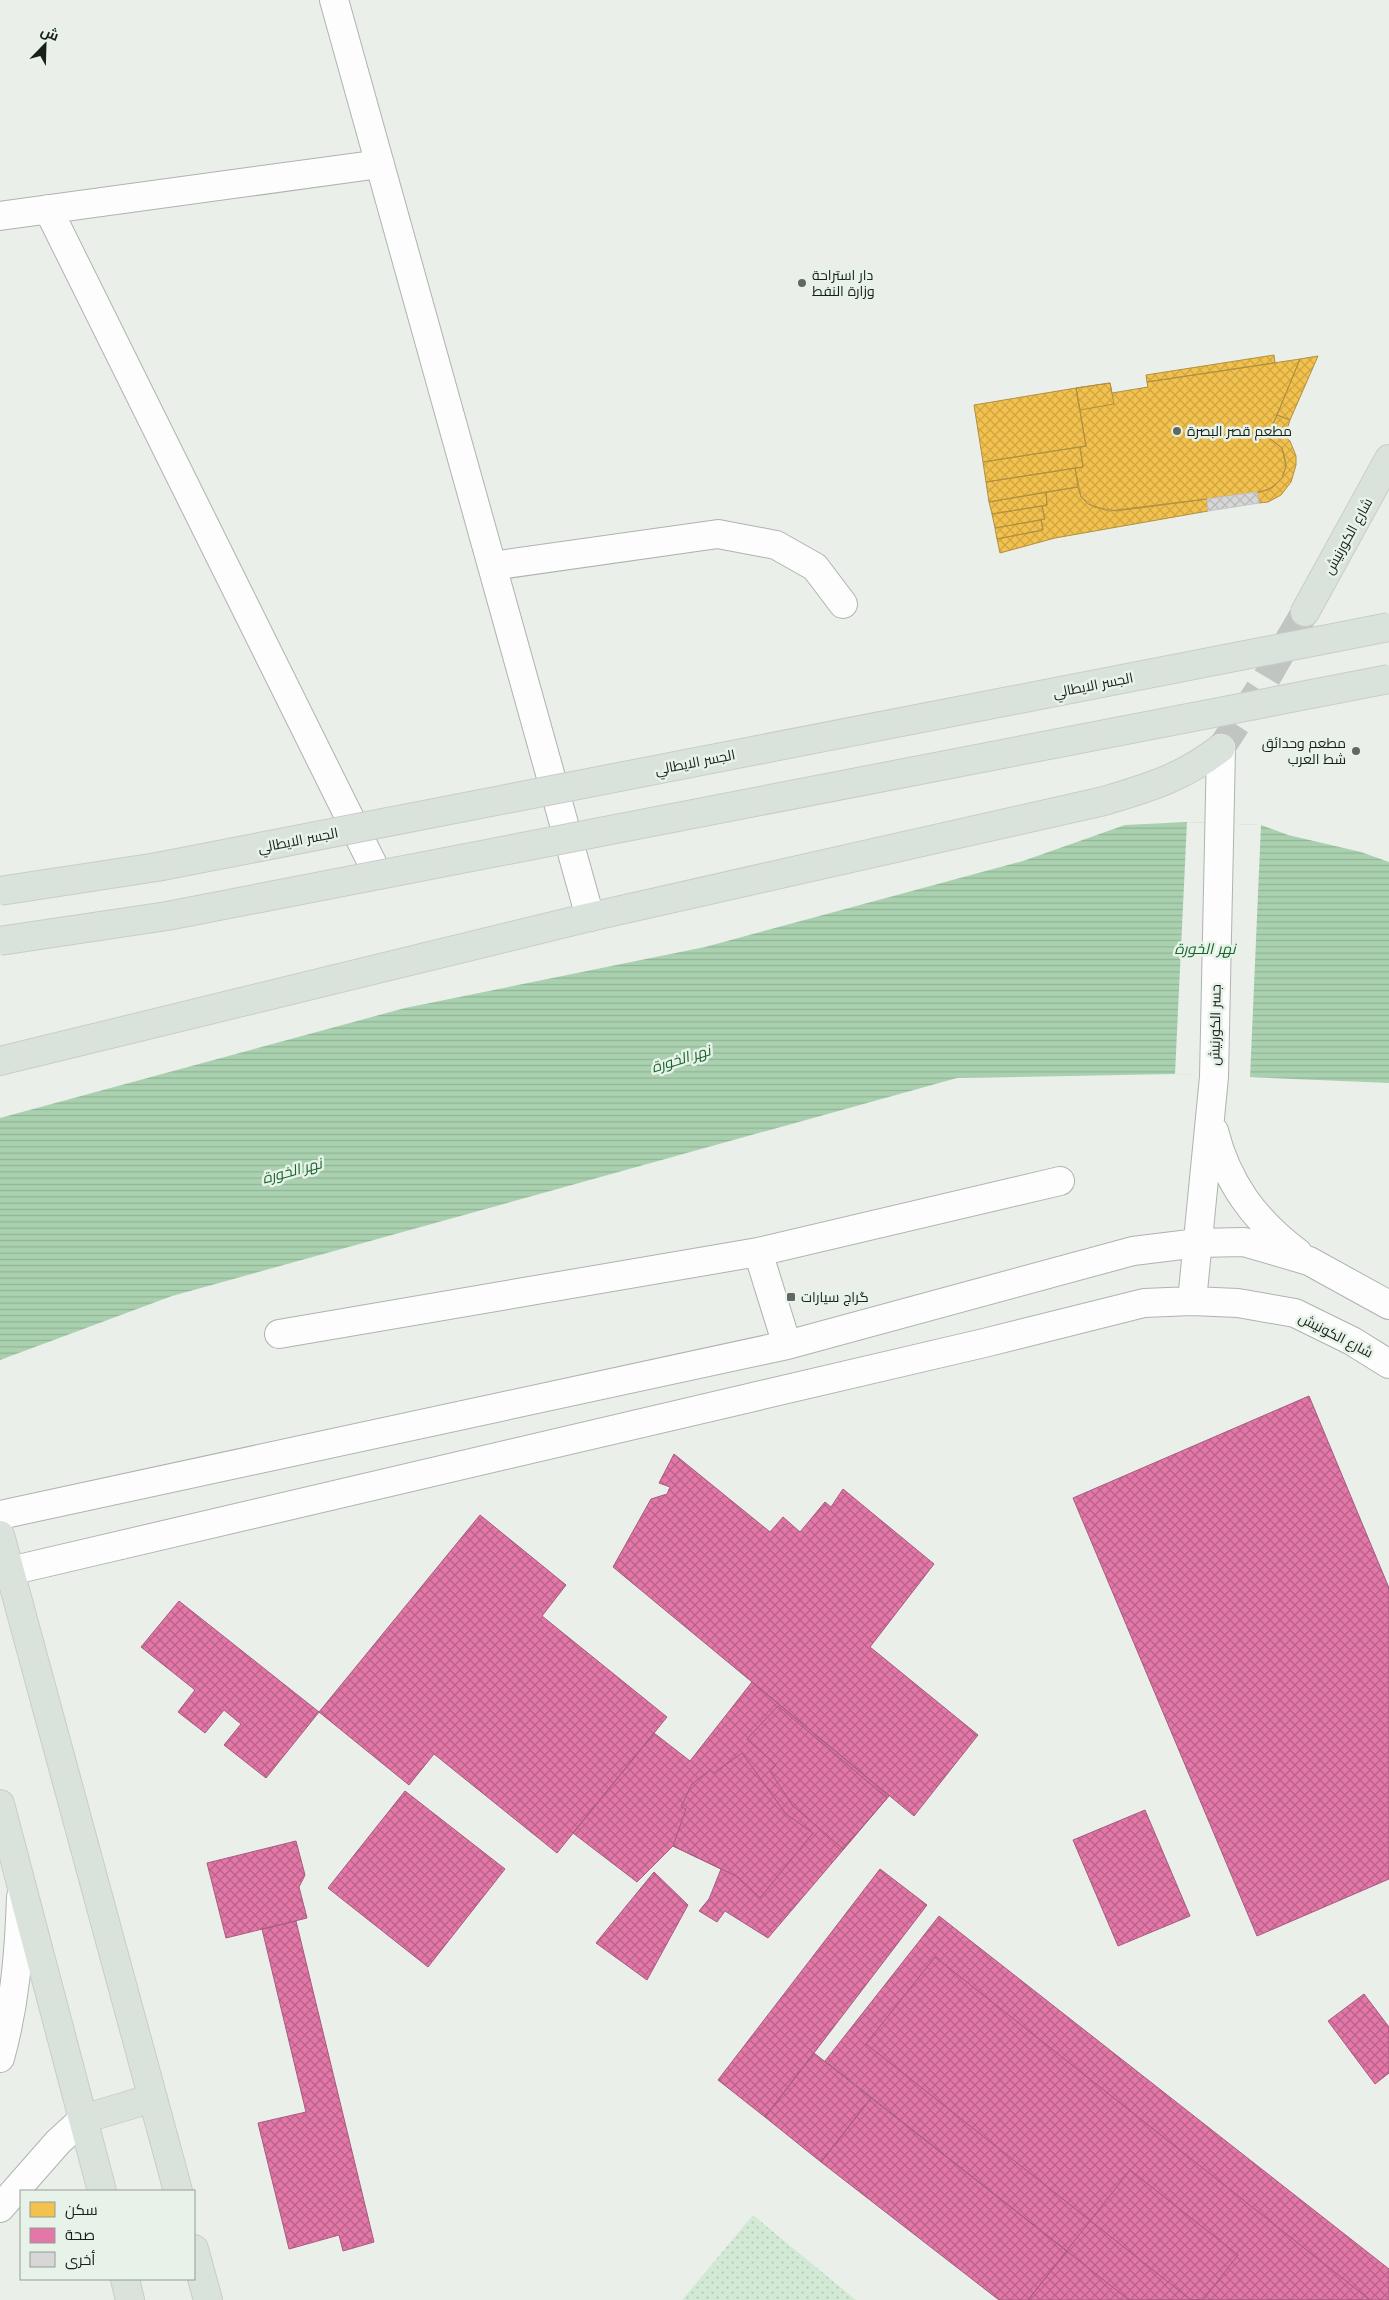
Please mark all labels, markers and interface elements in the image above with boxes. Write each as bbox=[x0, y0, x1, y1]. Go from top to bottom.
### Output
north arrow bbox=[20, 20, 70, 70]
text: ش bbox=[38, 21, 62, 45]
place label: دار استراحة وزارة النفط bbox=[812, 266, 875, 300]
marker: دار استراحة وزارة النفط bbox=[796, 277, 808, 289]
place label: مطعم قصر البصرة bbox=[1187, 422, 1292, 441]
marker: مطعم قصر البصرة bbox=[1171, 425, 1183, 437]
street label: شارع الكورنيش bbox=[1320, 495, 1376, 577]
street label: الجسر الايطالي bbox=[1051, 668, 1135, 705]
place label: مطعم وحدائق شط العرب bbox=[1262, 734, 1346, 768]
street label: الجسر الايطالي bbox=[653, 745, 737, 782]
marker: مطعم وحدائق شط العرب bbox=[1350, 745, 1362, 757]
street label: الجسر الايطالي bbox=[256, 823, 340, 860]
water label: نهر الخورة bbox=[1174, 939, 1238, 958]
street label: جسر الكورنيش bbox=[1205, 984, 1225, 1066]
water label: نهر الخورة bbox=[649, 1040, 715, 1077]
water label: نهر الخورة bbox=[260, 1153, 326, 1188]
place label: گراج سيارات bbox=[801, 1288, 869, 1306]
marker: گراج سيارات bbox=[785, 1291, 797, 1303]
street label: شارع الكونيش bbox=[1296, 1309, 1376, 1361]
legend bbox=[20, 2190, 195, 2280]
text: سكن bbox=[65, 2200, 98, 2220]
text: صحة bbox=[65, 2225, 95, 2244]
text: أخرى bbox=[65, 2250, 95, 2270]

